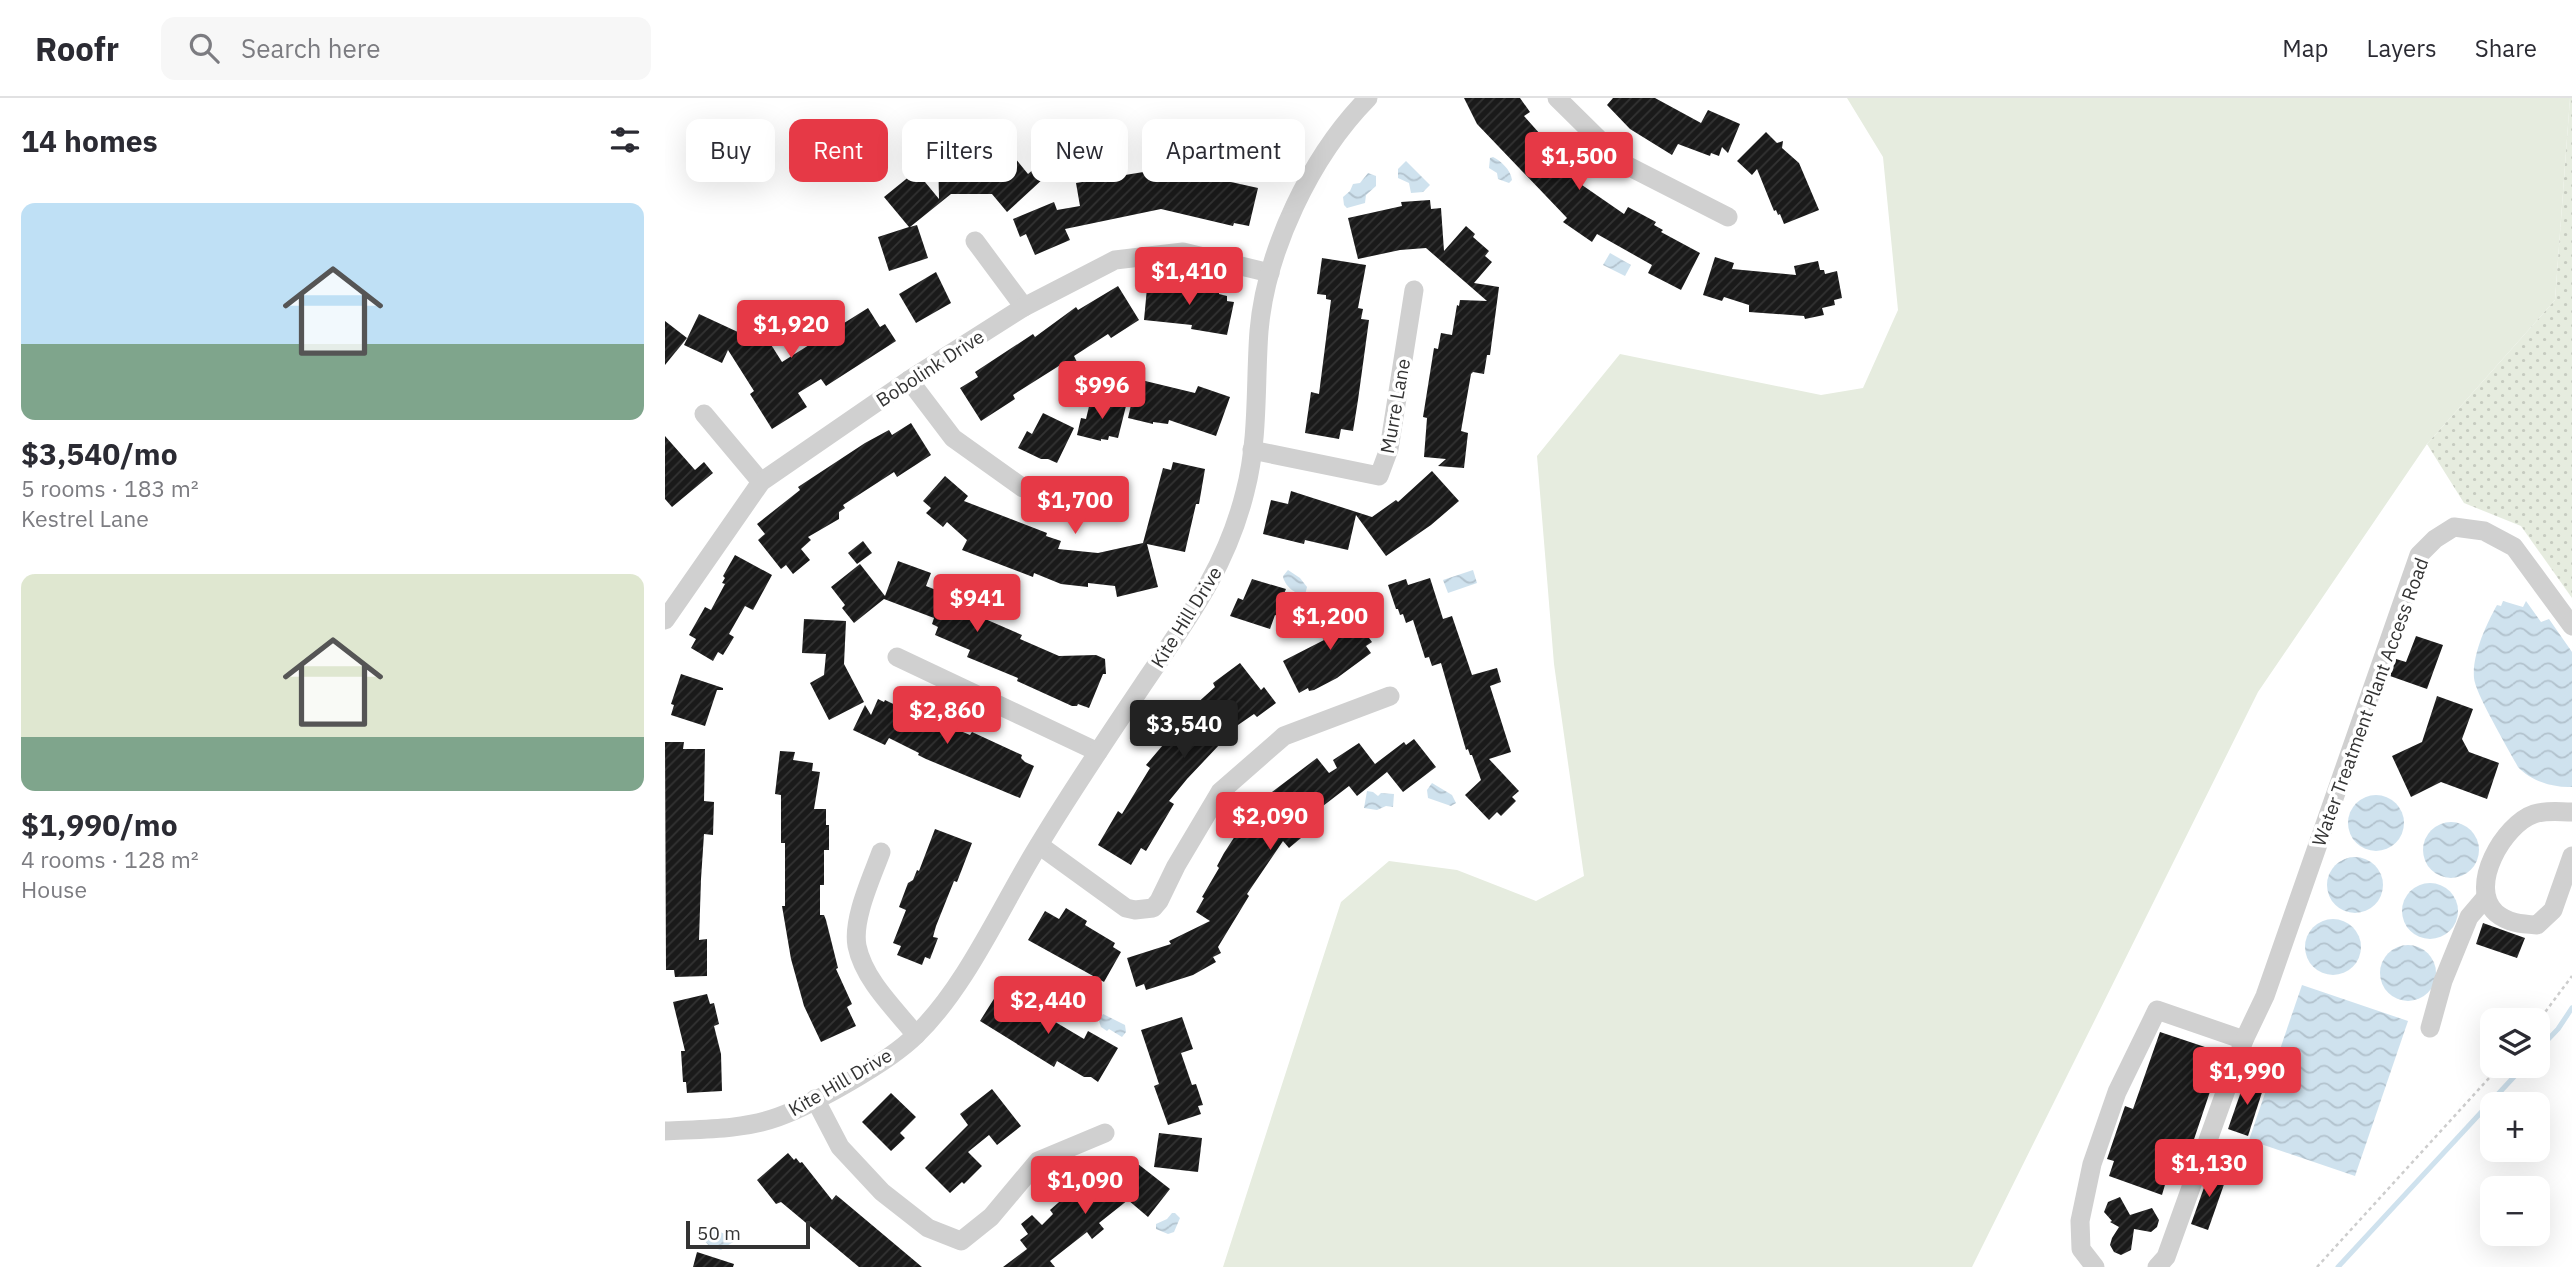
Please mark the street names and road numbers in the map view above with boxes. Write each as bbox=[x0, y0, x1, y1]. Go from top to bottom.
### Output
street label: Bobolink Drive bbox=[871, 324, 989, 412]
street label: Murre Lane bbox=[1375, 357, 1415, 455]
street label: Water Treatment Plant Access Road bbox=[2307, 554, 2433, 850]
street label: Kite Hill Drive bbox=[1145, 562, 1227, 672]
street label: Kite Hill Drive bbox=[784, 1043, 896, 1121]

